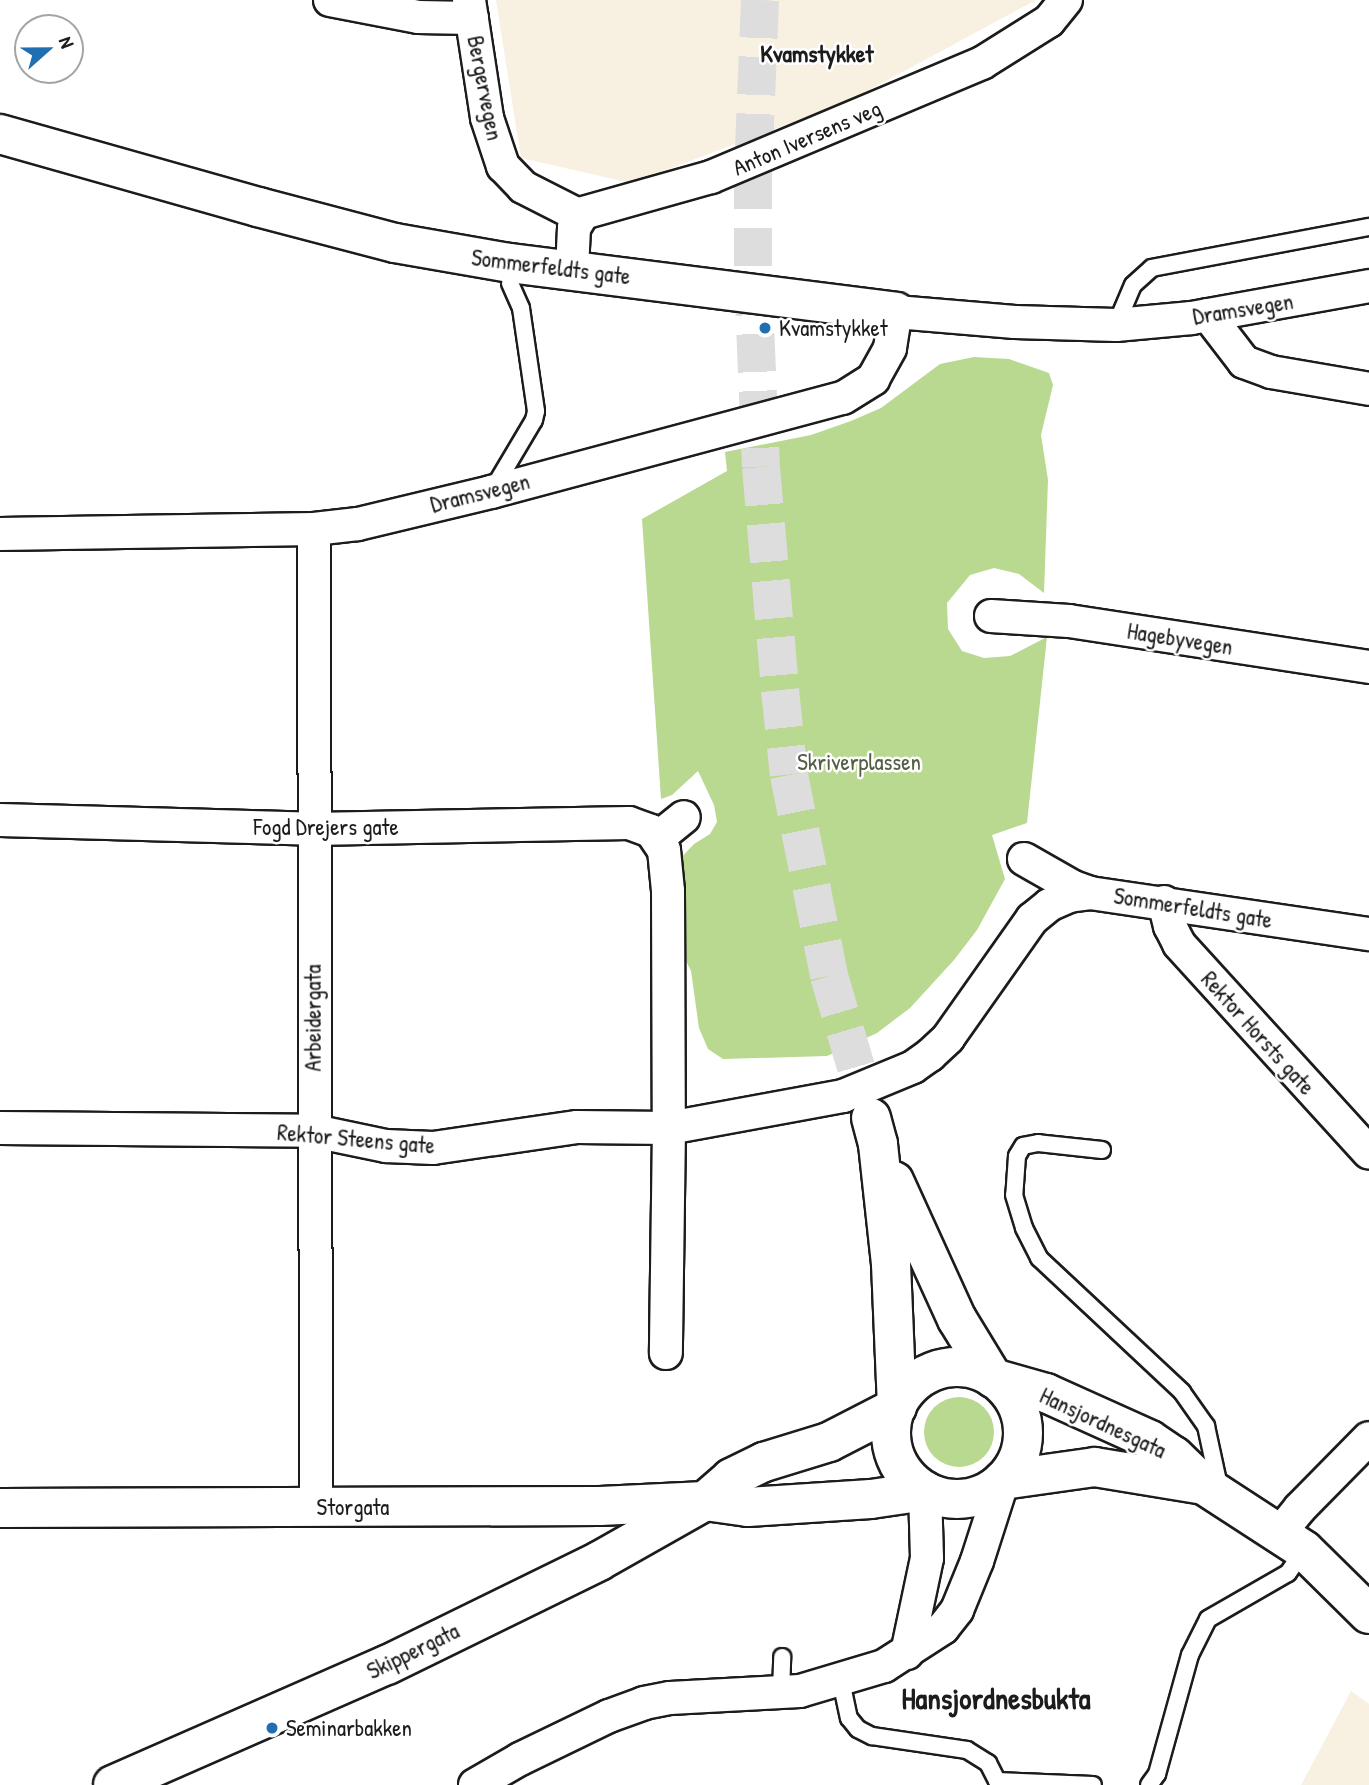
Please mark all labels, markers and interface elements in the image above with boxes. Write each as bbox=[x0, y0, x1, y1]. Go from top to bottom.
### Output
north arrow bbox=[14, 14, 84, 84]
text: N bbox=[53, 33, 81, 52]
street label: Bergervegen bbox=[461, 33, 509, 143]
district label: Kvamstykket bbox=[760, 40, 874, 68]
street label: Anton Iversens veg bbox=[729, 94, 885, 182]
street label: Sommerfeldts gate bbox=[470, 244, 632, 290]
street label: Dramsvegen bbox=[1191, 287, 1295, 331]
place label: Kvamstykket bbox=[779, 314, 888, 342]
marker: Kvamstykket bbox=[757, 320, 773, 336]
street label: Dramsvegen bbox=[427, 467, 533, 519]
street label: Hagebyvegen bbox=[1125, 617, 1235, 661]
park label: Skriverplassen bbox=[797, 748, 921, 776]
street label: Fogd Drejers gate bbox=[253, 813, 399, 841]
street label: Sommerfeldts gate bbox=[1112, 882, 1274, 934]
street label: Arbeidergata bbox=[299, 964, 327, 1072]
street label: Rektor Horsts gate bbox=[1195, 966, 1321, 1100]
street label: Rektor Steens gate bbox=[276, 1118, 436, 1160]
street label: Hansjordnesgata bbox=[1035, 1382, 1171, 1464]
street label: Storgata bbox=[317, 1493, 389, 1521]
street label: Skippergata bbox=[362, 1617, 464, 1685]
district label: Hansjordnesbukta bbox=[901, 1680, 1091, 1716]
place label: Seminarbakken bbox=[286, 1714, 412, 1742]
marker: Seminarbakken bbox=[264, 1720, 280, 1736]

